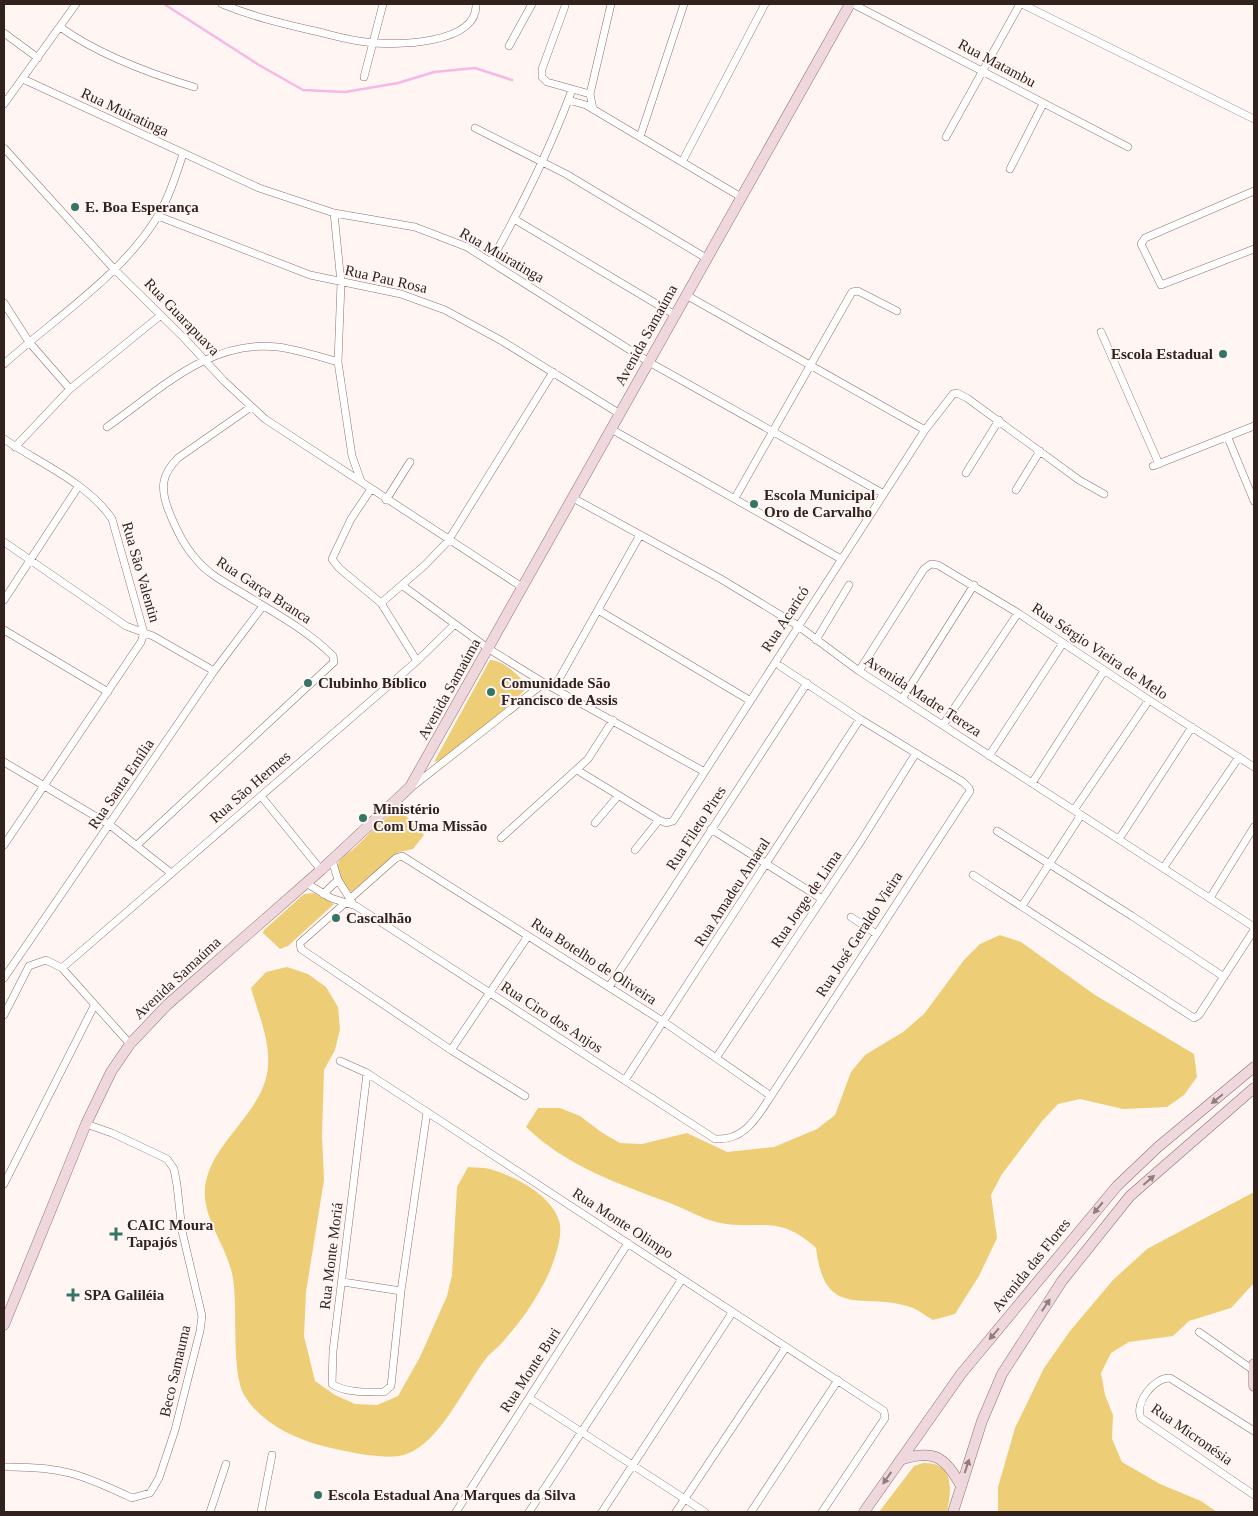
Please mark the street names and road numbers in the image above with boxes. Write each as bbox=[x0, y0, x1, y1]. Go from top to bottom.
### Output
street label: Rua Matambu bbox=[956, 36, 1039, 90]
street label: Rua Muiratinga bbox=[79, 85, 172, 139]
street label: Rua Muiratinga bbox=[457, 224, 547, 286]
street label: Rua Pau Rosa bbox=[343, 262, 429, 296]
street label: Rua Guarapuava bbox=[141, 275, 223, 359]
street label: Avenida Samaúma bbox=[612, 282, 680, 388]
street label: Rua São Valentin bbox=[119, 520, 163, 625]
street label: Rua Garça Branca bbox=[214, 553, 315, 627]
street label: Rua Acaricó bbox=[758, 583, 812, 655]
street label: Rua Sérgio Vieira de Melo bbox=[1029, 600, 1171, 702]
street label: Avenida Samaúma bbox=[415, 636, 483, 742]
street label: Avenida Madre Tereza bbox=[862, 652, 985, 740]
street label: Rua Santa Emília bbox=[85, 736, 157, 832]
street label: Rua São Hermes bbox=[207, 748, 293, 826]
street label: Rua Fileto Pires bbox=[663, 783, 729, 873]
street label: Rua Amadeu Amaral bbox=[691, 835, 773, 949]
street label: Rua Jorge de Lima bbox=[768, 847, 845, 951]
street label: Rua José Geraldo Vieira bbox=[813, 868, 906, 1000]
street label: Rua Botelho de Oliveira bbox=[528, 914, 660, 1008]
street label: Avenida Samaúma bbox=[130, 934, 224, 1022]
street label: Rua Ciro dos Anjos bbox=[498, 978, 606, 1056]
street label: Rua Monte Olimpo bbox=[570, 1185, 676, 1261]
street label: Rua Monte Moriá bbox=[317, 1201, 346, 1310]
street label: Avenida das Flores bbox=[989, 1215, 1073, 1315]
street label: Beco Samauma bbox=[157, 1323, 193, 1418]
street label: Rua Monte Buri bbox=[497, 1325, 563, 1415]
street label: Rua Micronésia bbox=[1148, 1400, 1236, 1468]

